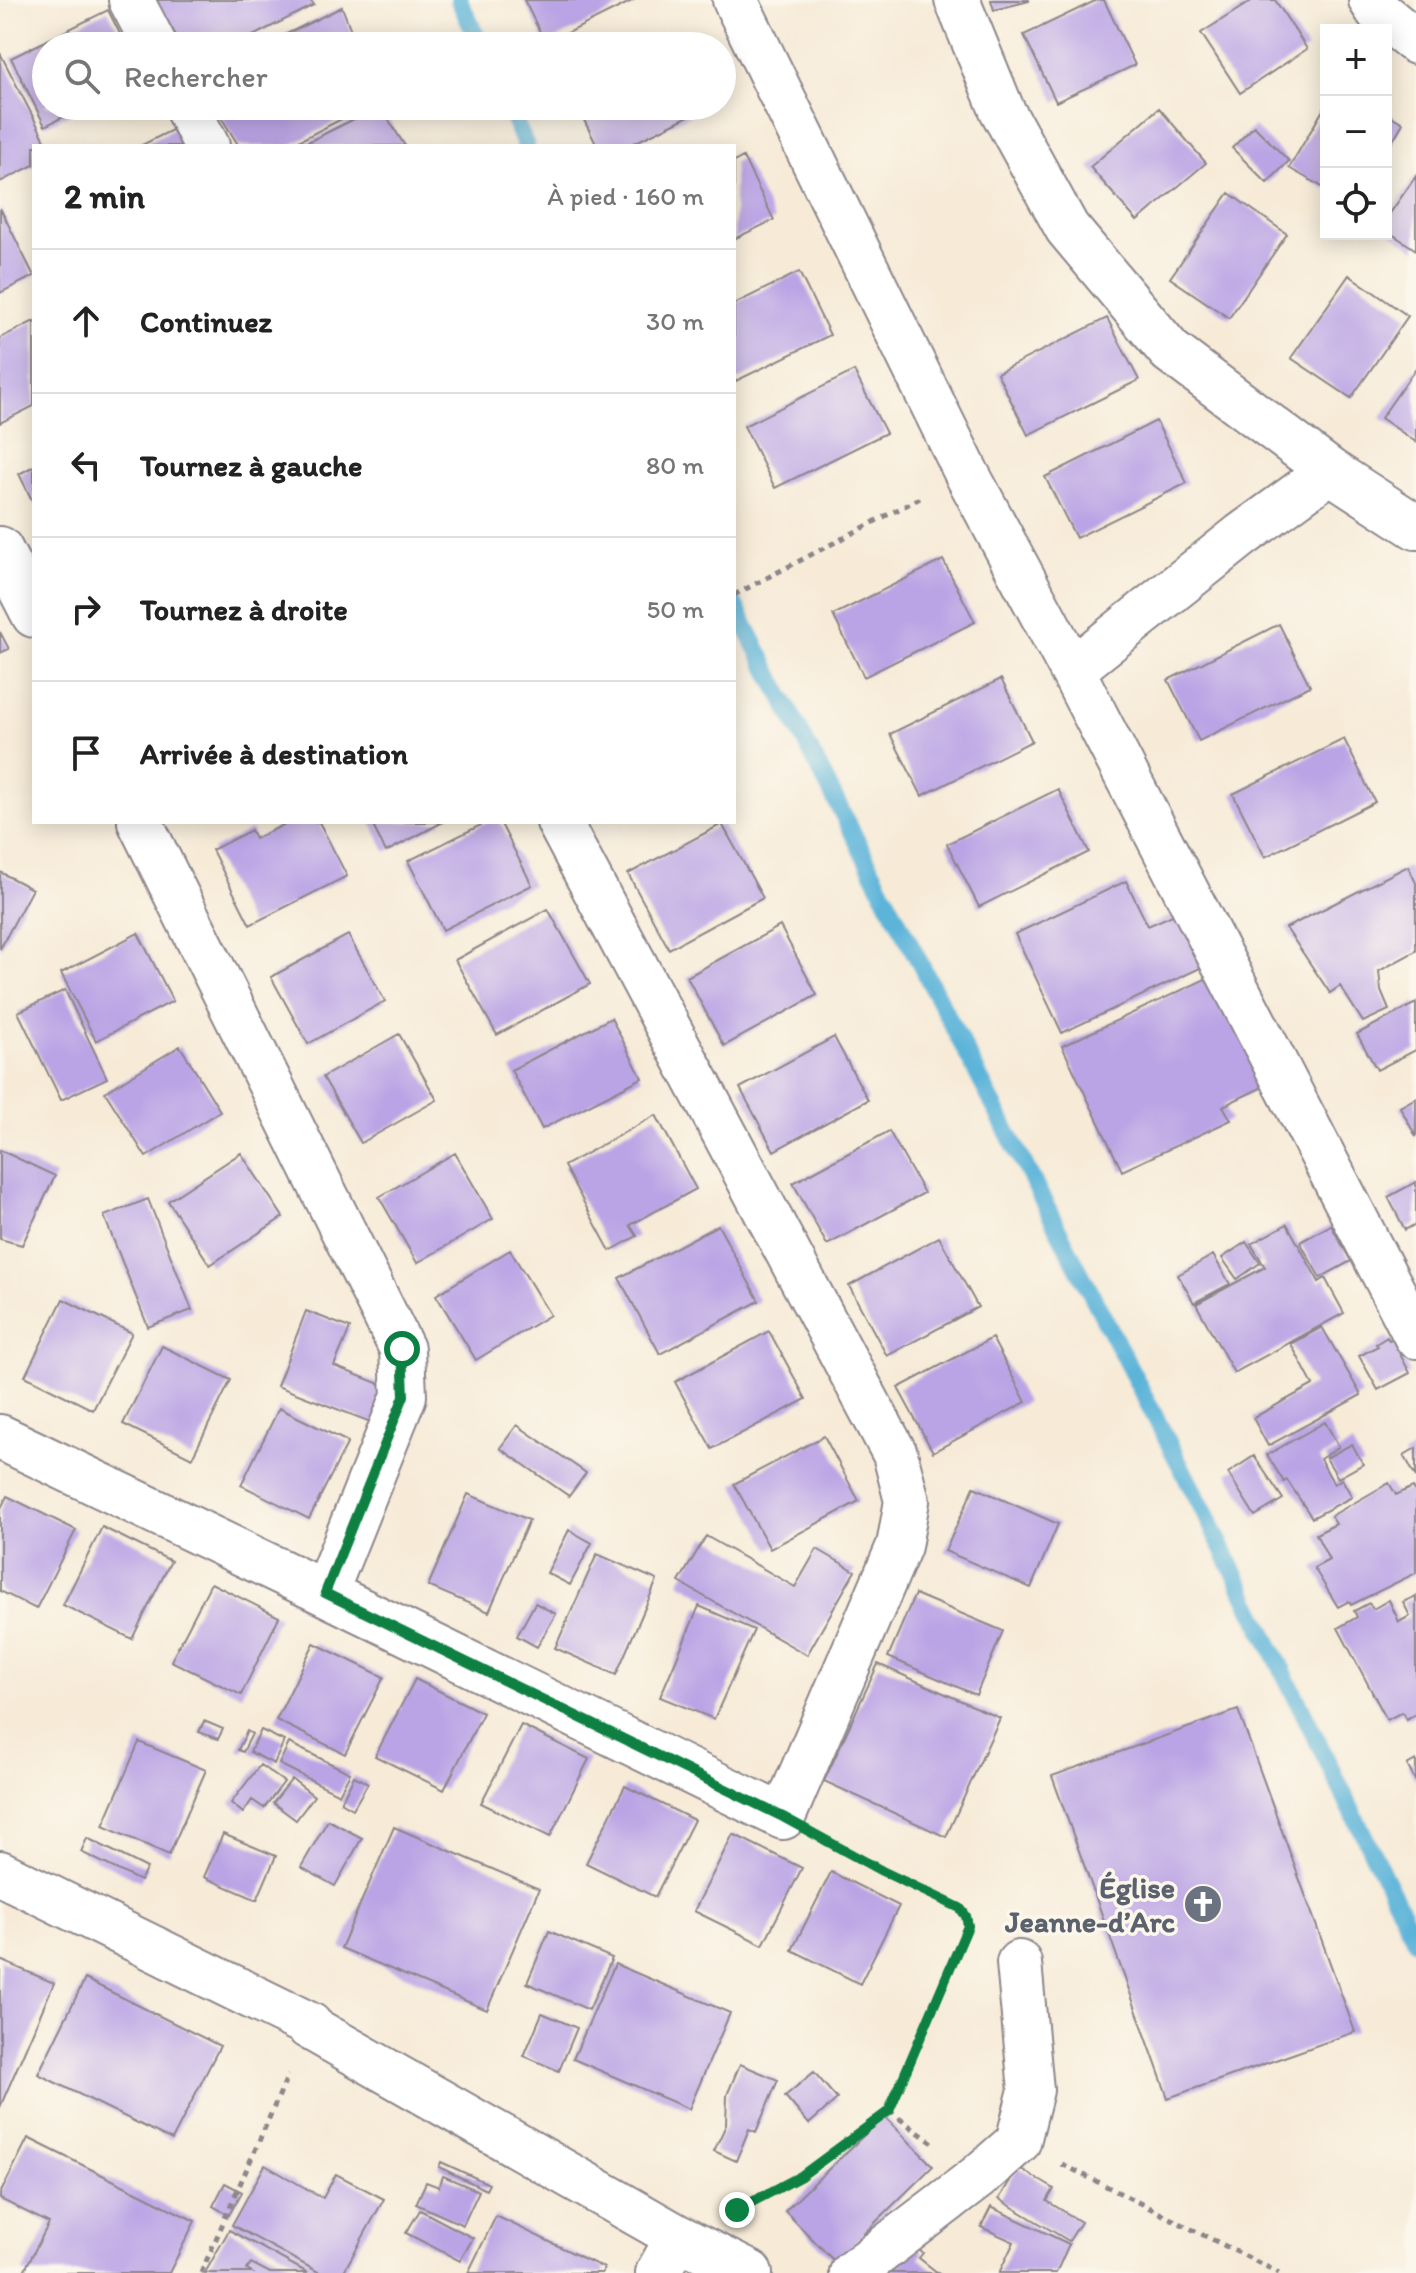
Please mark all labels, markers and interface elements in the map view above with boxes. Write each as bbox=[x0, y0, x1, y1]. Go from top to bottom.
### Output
map controls bbox=[1320, 24, 1392, 240]
button: + bbox=[1320, 24, 1392, 96]
search box bbox=[32, 32, 736, 120]
icon: search bbox=[60, 54, 104, 98]
text: Rechercher bbox=[124, 58, 268, 95]
button: − bbox=[1320, 96, 1392, 168]
button: locate bbox=[1320, 168, 1392, 240]
text: 2 min bbox=[64, 176, 145, 217]
text: À pied · 160 m bbox=[547, 180, 704, 212]
icon: ahead bbox=[64, 299, 108, 343]
text: Continuez bbox=[140, 303, 272, 340]
text: 30 m bbox=[646, 305, 704, 337]
icon: left bbox=[64, 443, 108, 487]
text: Tournez à gauche bbox=[140, 447, 362, 484]
text: 80 m bbox=[646, 449, 704, 481]
icon: right bbox=[64, 587, 108, 631]
text: Tournez à droite bbox=[140, 591, 348, 628]
text: 50 m bbox=[647, 593, 704, 625]
icon: arrive bbox=[64, 731, 108, 775]
text: Arrivée à destination bbox=[140, 735, 408, 772]
route start bbox=[384, 1331, 420, 1367]
place label: Église Jeanne-d’Arc bbox=[1004, 1869, 1175, 1940]
church icon: Église Jeanne-d’Arc bbox=[1182, 1883, 1224, 1925]
route end bbox=[719, 2192, 755, 2228]

